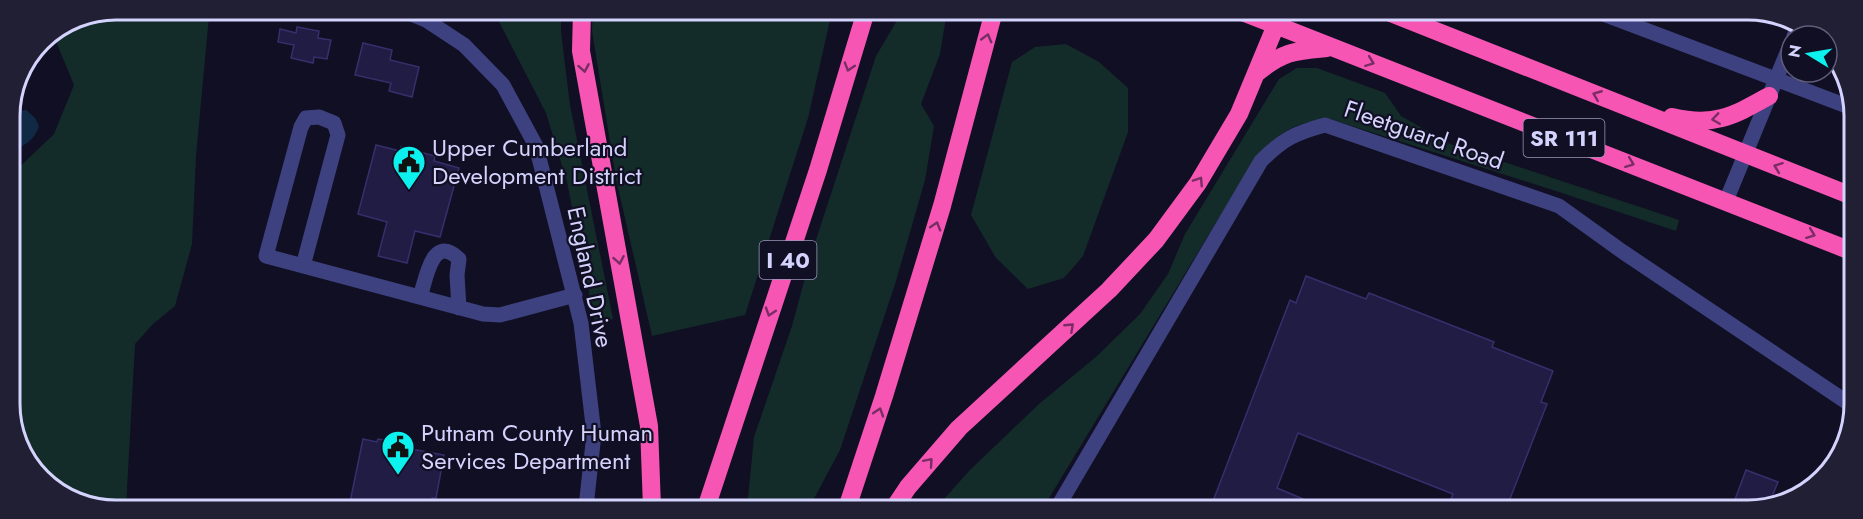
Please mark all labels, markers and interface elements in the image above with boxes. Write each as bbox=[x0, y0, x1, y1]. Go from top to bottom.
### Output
north arrow bbox=[1779, 24, 1839, 84]
one-way arrow bbox=[979, 33, 992, 43]
text: N bbox=[1782, 43, 1807, 60]
one-way arrow bbox=[1364, 55, 1375, 67]
one-way arrow bbox=[844, 61, 856, 72]
one-way arrow bbox=[577, 63, 590, 73]
one-way arrow bbox=[1592, 90, 1603, 102]
street label: Fleetguard Road bbox=[1340, 91, 1509, 178]
one-way arrow bbox=[1712, 113, 1721, 125]
road number: SR 111 bbox=[1524, 119, 1604, 157]
place label: Upper Cumberland Development District bbox=[432, 130, 642, 193]
public building icon: Upper Cumberland Development District bbox=[391, 144, 427, 191]
one-way arrow bbox=[1624, 156, 1635, 168]
one-way arrow bbox=[1773, 161, 1784, 174]
one-way arrow bbox=[1191, 177, 1202, 188]
street label: England Drive bbox=[558, 203, 623, 351]
one-way arrow bbox=[929, 221, 941, 232]
one-way arrow bbox=[1805, 227, 1816, 239]
road number: I 40 bbox=[760, 241, 816, 279]
one-way arrow bbox=[612, 255, 625, 265]
one-way arrow bbox=[765, 306, 778, 317]
one-way arrow bbox=[1063, 323, 1073, 334]
one-way arrow bbox=[871, 408, 884, 418]
place label: Putnam County Human Services Department bbox=[421, 415, 653, 478]
public building icon: Putnam County Human Services Department bbox=[380, 429, 416, 476]
one-way arrow bbox=[922, 458, 933, 469]

